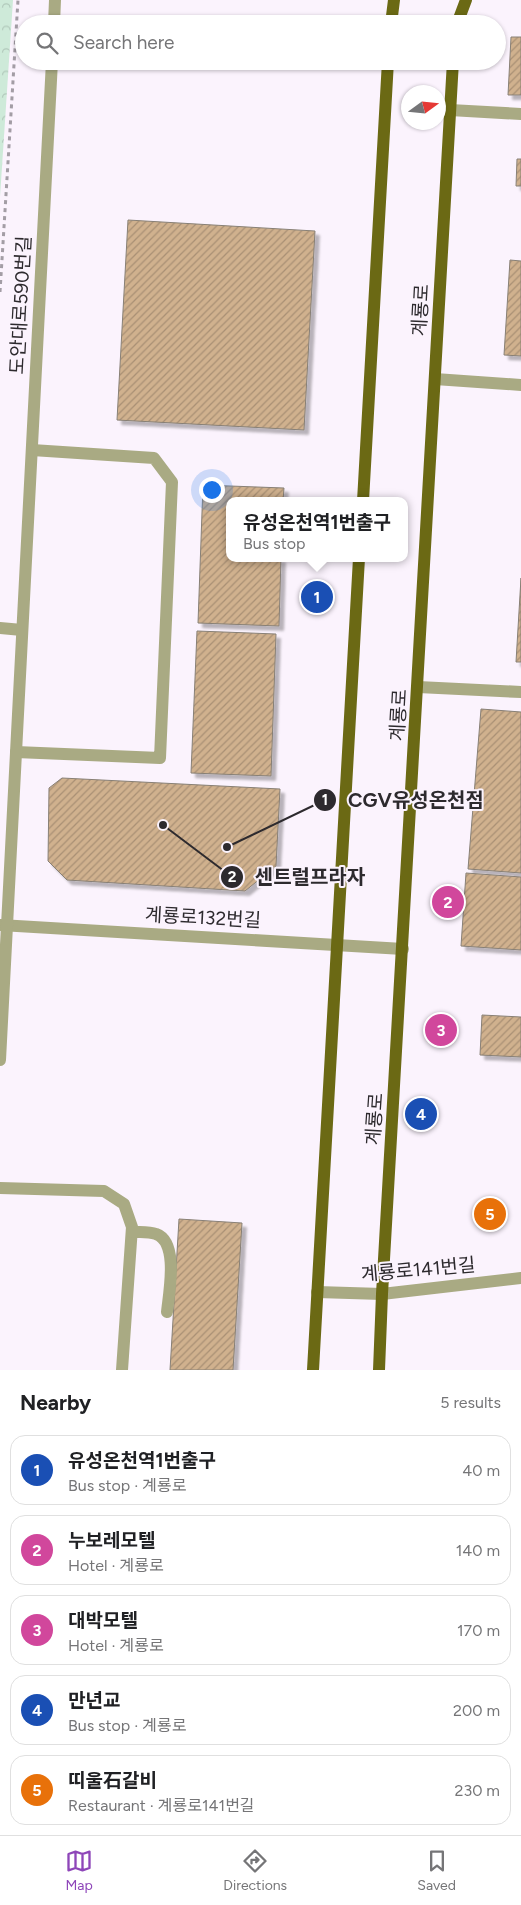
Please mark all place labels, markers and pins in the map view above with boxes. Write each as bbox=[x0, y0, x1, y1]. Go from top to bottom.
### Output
pin: 1 bbox=[301, 578, 333, 616]
callout: CGV유성온천점 bbox=[313, 782, 493, 817]
callout: 센트럴프라자 bbox=[220, 859, 375, 894]
pin: 2 bbox=[432, 883, 464, 921]
pin: 3 bbox=[425, 1011, 457, 1049]
pin: 4 bbox=[405, 1095, 437, 1133]
pin: 5 bbox=[474, 1195, 506, 1233]

